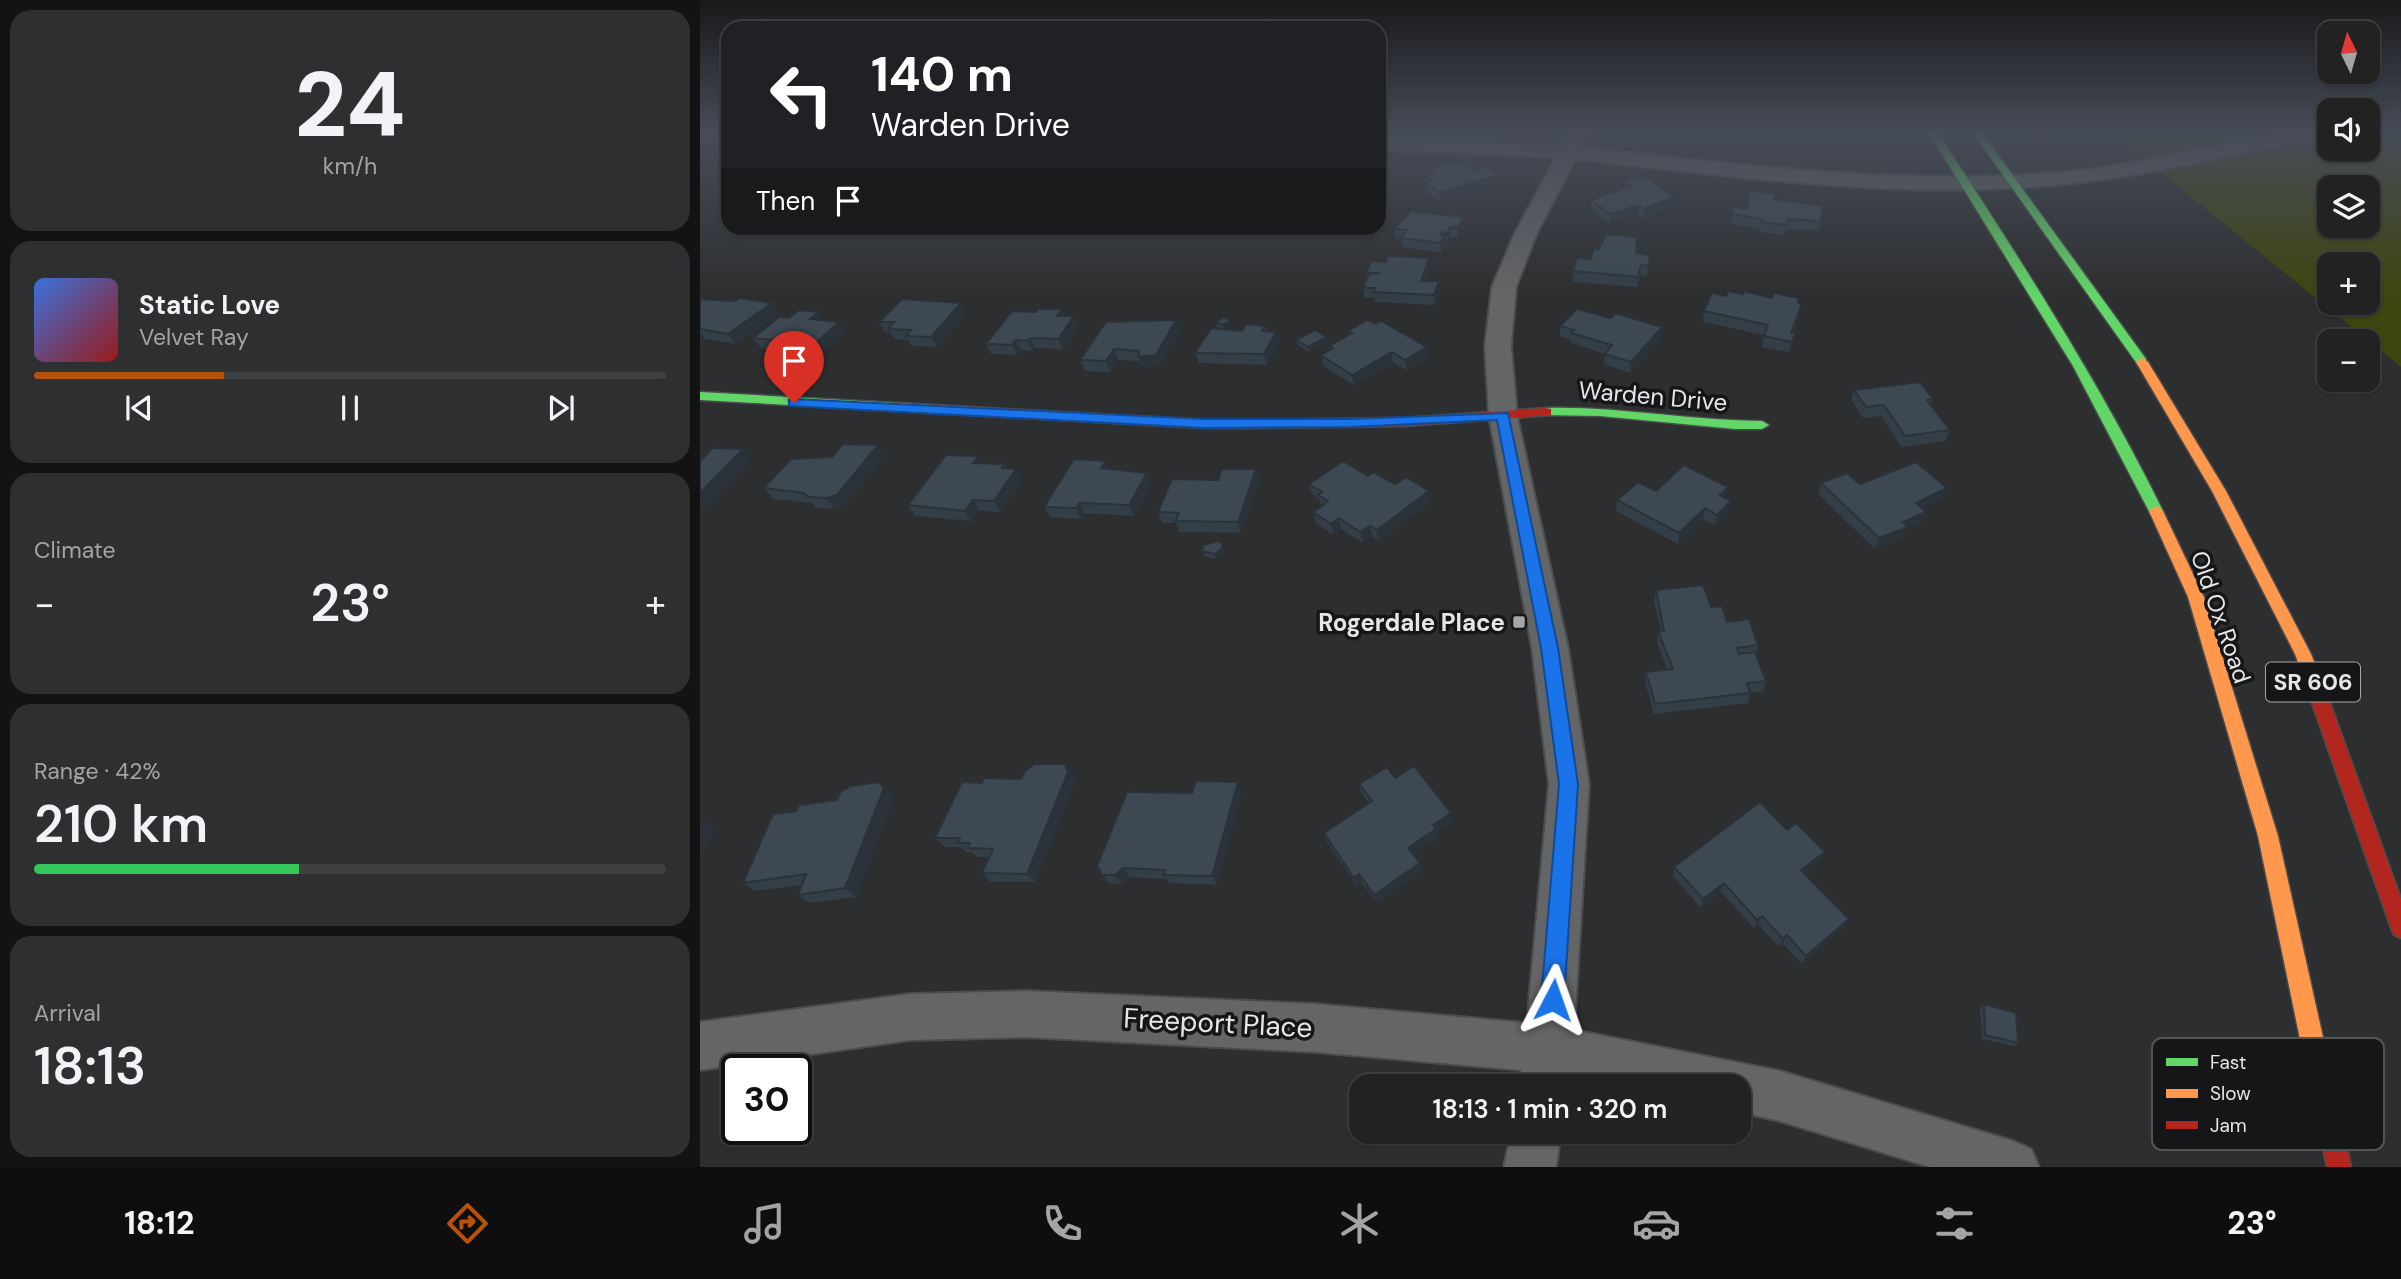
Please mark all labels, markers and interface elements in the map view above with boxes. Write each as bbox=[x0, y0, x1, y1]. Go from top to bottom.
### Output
north arrow bbox=[2317, 21, 2380, 84]
map controls bbox=[2317, 21, 2380, 392]
text: 140 m bbox=[871, 42, 1013, 106]
text: 24 bbox=[294, 46, 406, 164]
icon: left bbox=[756, 49, 847, 140]
button: sound bbox=[2317, 98, 2380, 161]
text: Warden Drive bbox=[871, 104, 1070, 146]
text: km/h bbox=[323, 151, 377, 181]
button: layers bbox=[2317, 175, 2380, 238]
icon: arrive bbox=[829, 182, 867, 220]
text: Then bbox=[756, 184, 815, 218]
button: + bbox=[2317, 252, 2380, 315]
text: Static Love bbox=[139, 288, 280, 322]
text: Velvet Ray bbox=[139, 322, 249, 352]
button: − bbox=[2317, 329, 2380, 392]
pin bbox=[764, 331, 824, 403]
icon: arrive bbox=[775, 342, 813, 380]
street label: Warden Drive bbox=[1577, 374, 1729, 418]
icon: previous bbox=[120, 389, 158, 427]
icon: pause bbox=[331, 389, 369, 427]
icon: next bbox=[542, 389, 580, 427]
text: Climate bbox=[34, 535, 116, 565]
street label: Old Ox Road bbox=[2184, 547, 2258, 687]
text: 23° bbox=[310, 569, 390, 637]
text: − bbox=[34, 579, 55, 629]
text: + bbox=[645, 579, 666, 629]
place label: Rogerdale Place bbox=[1318, 607, 1505, 638]
marker: Rogerdale Place bbox=[1511, 614, 1527, 630]
road number: SR 606 bbox=[2266, 662, 2360, 702]
text: Range · 42% bbox=[34, 756, 161, 786]
text: 210 km bbox=[34, 790, 208, 858]
position arrow bbox=[1516, 963, 1590, 1037]
text: Arrival bbox=[34, 998, 101, 1028]
street label: Freeport Place bbox=[1123, 1000, 1313, 1046]
text: 18:13 bbox=[34, 1032, 146, 1100]
legend bbox=[2152, 1038, 2384, 1150]
text: Fast bbox=[2210, 1050, 2246, 1075]
speed limit sign: 30 bbox=[721, 1054, 812, 1145]
text: Slow bbox=[2210, 1081, 2251, 1106]
text: 18:13 · 1 min · 320 m bbox=[1433, 1092, 1667, 1126]
text: Jam bbox=[2210, 1113, 2247, 1138]
icon: directions bbox=[443, 1199, 492, 1248]
icon: music bbox=[740, 1199, 789, 1248]
icon: phone bbox=[1038, 1199, 1087, 1248]
icon: climate bbox=[1335, 1199, 1384, 1248]
icon: car bbox=[1632, 1199, 1681, 1248]
icon: filters bbox=[1930, 1199, 1979, 1248]
text: 18:12 bbox=[124, 1202, 194, 1244]
text: 23° bbox=[2227, 1202, 2277, 1244]

